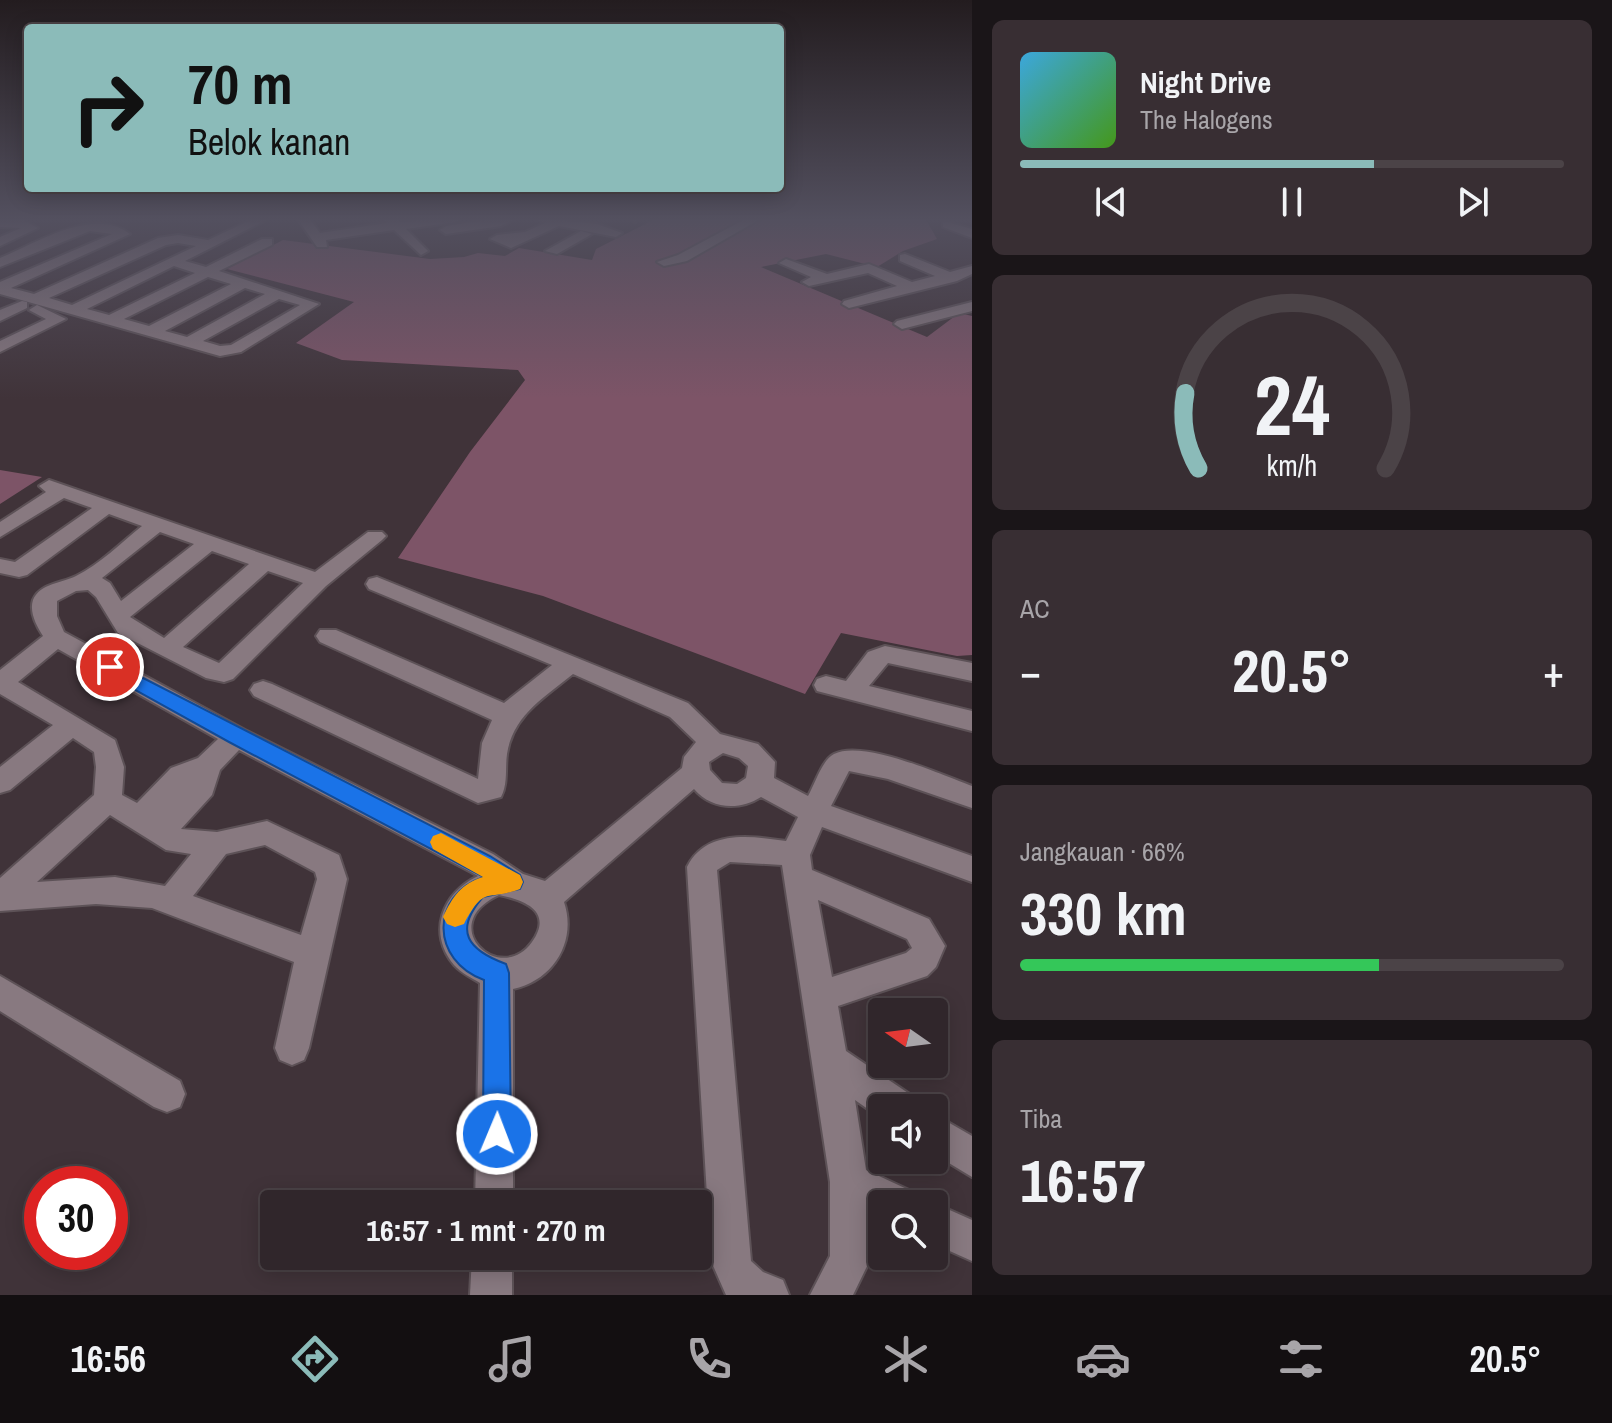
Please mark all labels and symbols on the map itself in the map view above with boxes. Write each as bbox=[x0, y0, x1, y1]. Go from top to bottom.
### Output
pin bbox=[76, 633, 144, 701]
north arrow bbox=[868, 998, 948, 1078]
position arrow bbox=[455, 1092, 539, 1176]
speed limit sign: 30 bbox=[24, 1166, 128, 1270]

